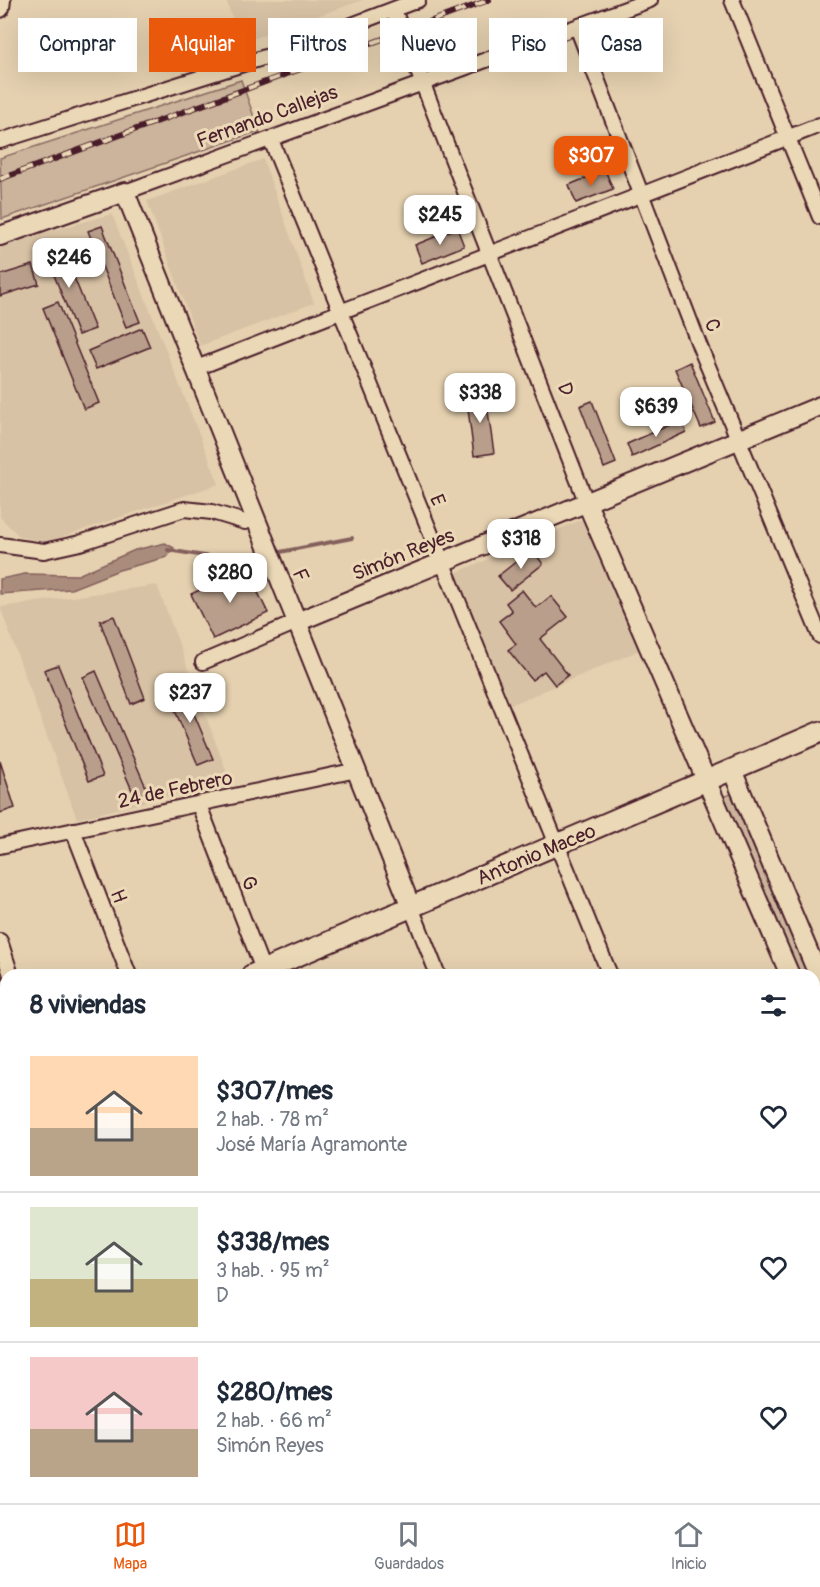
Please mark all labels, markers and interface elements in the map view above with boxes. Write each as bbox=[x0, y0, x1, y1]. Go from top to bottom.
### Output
chip: Comprar bbox=[18, 18, 137, 72]
chip: Alquilar bbox=[149, 18, 256, 72]
chip: Filtros bbox=[268, 18, 368, 72]
chip: Nuevo bbox=[380, 18, 477, 72]
chip: Piso bbox=[489, 18, 567, 72]
chip: Casa bbox=[579, 18, 663, 72]
street label: Fernando Callejas bbox=[193, 79, 341, 154]
pin: $307 bbox=[555, 136, 627, 187]
text: $307 bbox=[568, 143, 614, 168]
pin: $245 bbox=[404, 195, 476, 246]
text: $245 bbox=[418, 202, 462, 227]
pin: $246 bbox=[33, 238, 105, 289]
text: $246 bbox=[46, 245, 92, 270]
street label: C bbox=[699, 315, 726, 336]
pin: $338 bbox=[444, 373, 516, 424]
street label: D bbox=[552, 379, 579, 400]
text: $338 bbox=[458, 380, 502, 405]
pin: $639 bbox=[620, 387, 692, 438]
text: $639 bbox=[634, 394, 678, 419]
street label: E bbox=[424, 491, 451, 510]
pin: $318 bbox=[485, 519, 557, 570]
street label: Simón Reyes bbox=[349, 523, 458, 586]
text: $318 bbox=[501, 526, 541, 551]
pin: $280 bbox=[194, 553, 266, 604]
text: $280 bbox=[207, 560, 253, 585]
street label: F bbox=[287, 565, 314, 586]
pin: $237 bbox=[154, 673, 226, 724]
text: $237 bbox=[168, 680, 212, 705]
street label: 24 de Febrero bbox=[116, 765, 235, 814]
street label: Antonio Maceo bbox=[473, 818, 600, 891]
street label: G bbox=[235, 873, 264, 894]
street label: H bbox=[105, 886, 132, 907]
text: 8 viviendas bbox=[30, 989, 146, 1021]
icon: filters bbox=[757, 989, 790, 1022]
text: $307/mes bbox=[216, 1075, 333, 1107]
icon: home bbox=[78, 1080, 150, 1152]
icon: heart bbox=[757, 1100, 790, 1133]
text: 2 hab. · 78 m² bbox=[216, 1107, 329, 1132]
text: José María Agramonte bbox=[216, 1132, 407, 1157]
text: $338/mes bbox=[216, 1226, 329, 1258]
icon: home bbox=[78, 1231, 150, 1303]
icon: heart bbox=[757, 1251, 790, 1284]
text: 3 hab. · 95 m² bbox=[216, 1258, 330, 1283]
text: D bbox=[216, 1283, 229, 1308]
text: $280/mes bbox=[216, 1376, 332, 1408]
icon: home bbox=[78, 1381, 150, 1453]
icon: heart bbox=[757, 1401, 790, 1434]
text: 2 hab. · 66 m² bbox=[216, 1408, 332, 1433]
text: Simón Reyes bbox=[216, 1433, 324, 1458]
tab: Mapa bbox=[113, 1518, 147, 1574]
tab: Guardados bbox=[374, 1518, 444, 1574]
tab: Inicio bbox=[671, 1518, 707, 1574]

